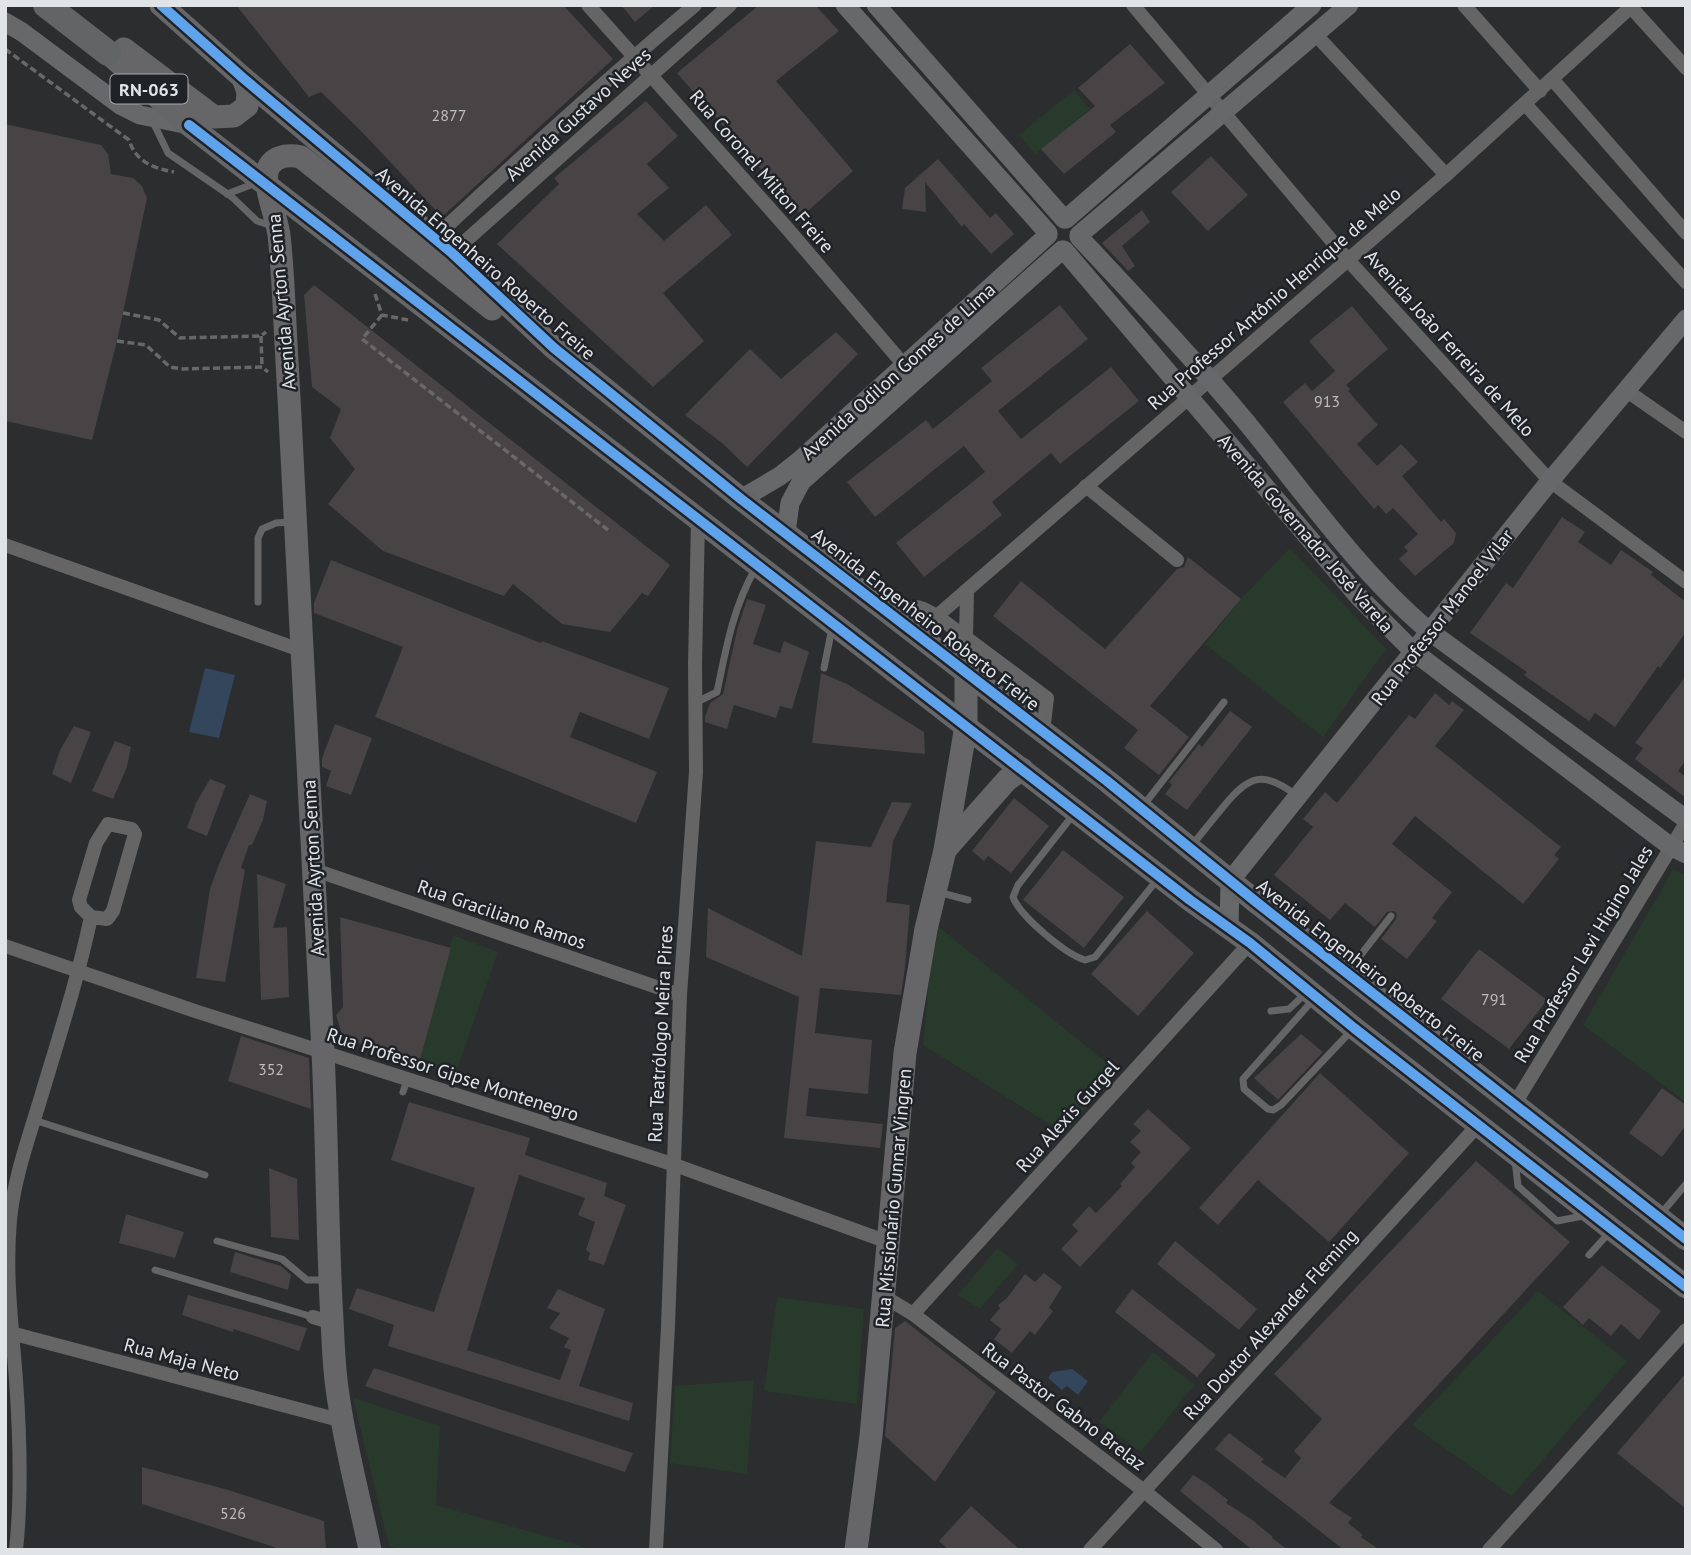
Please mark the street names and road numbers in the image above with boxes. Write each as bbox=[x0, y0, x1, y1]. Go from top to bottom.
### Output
street label: Avenida Gustavo Neves bbox=[500, 42, 656, 186]
road number: RN-063 bbox=[110, 74, 188, 104]
street label: Rua Coronel Milton Freire bbox=[685, 85, 839, 257]
street label: Avenida Engenheiro Roberto Freire bbox=[371, 161, 601, 365]
street label: Rua Professor Antônio Henrique de Melo bbox=[1142, 181, 1406, 415]
street label: Avenida Ayrton Senna bbox=[261, 213, 301, 391]
street label: Avenida João Ferreira de Melo bbox=[1360, 245, 1540, 441]
street label: Avenida Odilon Gomes de Lima bbox=[796, 277, 1000, 465]
street label: Avenida Governador José Varela bbox=[1213, 429, 1399, 637]
street label: Avenida Engenheiro Roberto Freire bbox=[807, 522, 1045, 716]
street label: Rua Professor Manoel Vilar bbox=[1366, 523, 1519, 710]
street label: Avenida Ayrton Senna bbox=[296, 779, 330, 957]
street label: Rua Professor Levi Higino Jales bbox=[1508, 841, 1658, 1067]
street label: Avenida Engenheiro Roberto Freire bbox=[1252, 873, 1490, 1067]
street label: Rua Graciliano Ramos bbox=[414, 874, 590, 954]
street label: Rua Teatrólogo Meira Pires bbox=[642, 925, 678, 1143]
street label: Rua Professor Gipse Montenegro bbox=[324, 1022, 582, 1126]
street label: Rua Alexis Gurgel bbox=[1010, 1055, 1124, 1177]
street label: Rua Missionário Gunnar Vingren bbox=[870, 1067, 916, 1329]
street label: Rua Doutor Alexander Fleming bbox=[1178, 1223, 1362, 1425]
street label: Rua Maja Neto bbox=[122, 1332, 242, 1386]
street label: Rua Pastor Gabno Brelaz bbox=[977, 1337, 1151, 1475]

